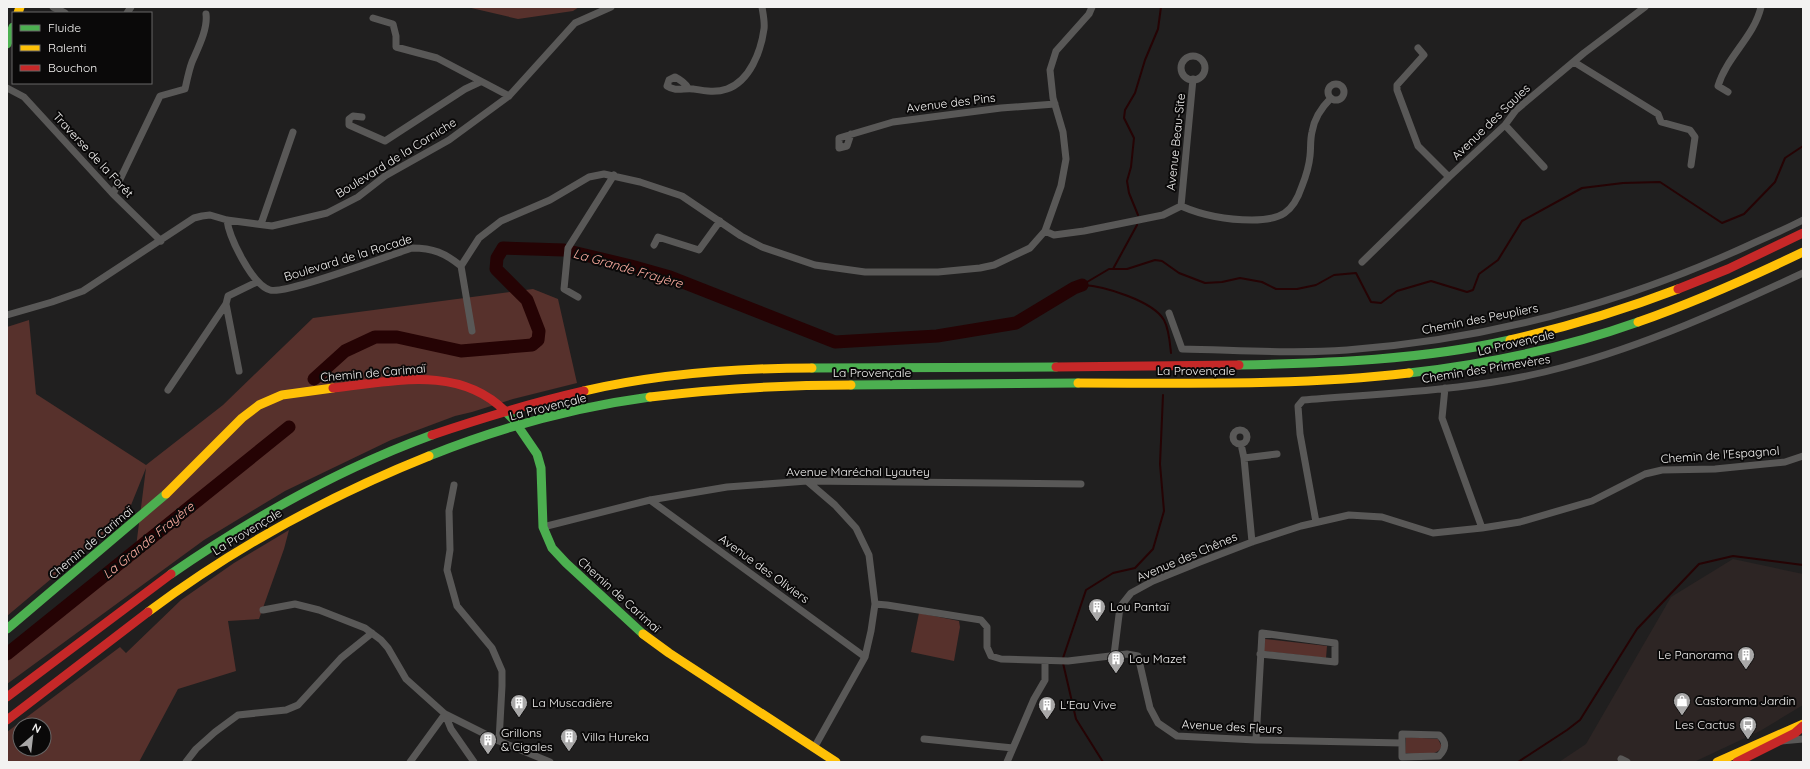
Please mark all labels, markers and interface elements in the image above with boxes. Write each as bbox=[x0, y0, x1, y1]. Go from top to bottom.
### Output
legend bbox=[12, 12, 152, 84]
text: Fluide bbox=[48, 20, 81, 35]
text: Ralenti bbox=[48, 40, 86, 55]
text: Bouchon bbox=[48, 60, 97, 75]
street label: Avenue des Saules bbox=[1448, 80, 1533, 163]
street label: Avenue des Pins bbox=[906, 90, 997, 115]
street label: Avenue Beau-Site bbox=[1163, 92, 1188, 191]
street label: Traverse de la Forêt bbox=[50, 109, 137, 200]
street label: Boulevard de la Corniche bbox=[333, 114, 459, 201]
street label: Boulevard de la Rocade bbox=[282, 231, 414, 284]
water label: La Grande Frayère bbox=[571, 245, 685, 291]
street label: Chemin des Peupliers bbox=[1420, 300, 1540, 337]
street label: La Provençale bbox=[1476, 326, 1556, 359]
street label: Chemin des Primevères bbox=[1421, 351, 1552, 386]
street label: Chemin de Carimaï bbox=[320, 360, 427, 385]
street label: La Provençale bbox=[1157, 363, 1235, 378]
street label: La Provençale bbox=[833, 365, 911, 380]
street label: La Provençale bbox=[508, 390, 588, 423]
street label: Chemin de l'Espagnol bbox=[1660, 443, 1780, 466]
street label: Avenue Maréchal Lyautey bbox=[786, 464, 930, 479]
water label: La Grande Frayère bbox=[99, 498, 197, 582]
street label: Chemin de Carimaï bbox=[45, 503, 136, 582]
street label: La Provençale bbox=[209, 505, 284, 558]
street label: Avenue des Chênes bbox=[1134, 528, 1240, 585]
street label: Avenue des Oliviers bbox=[716, 531, 813, 607]
street label: Chemin de Carimaï bbox=[575, 554, 664, 636]
building icon: Lou Pantaï bbox=[1087, 597, 1107, 622]
place label: Lou Pantaï bbox=[1110, 599, 1169, 614]
building icon: Le Panorama bbox=[1736, 645, 1756, 670]
place label: Le Panorama bbox=[1658, 647, 1733, 662]
building icon: Lou Mazet bbox=[1106, 649, 1126, 674]
place label: Lou Mazet bbox=[1129, 651, 1186, 666]
shop icon: Castorama Jardin bbox=[1672, 691, 1692, 716]
building icon: La Muscadière bbox=[509, 693, 529, 718]
place label: Castorama Jardin bbox=[1695, 693, 1796, 708]
place label: La Muscadière bbox=[532, 695, 613, 710]
building icon: L'Eau Vive bbox=[1037, 695, 1057, 720]
place label: L'Eau Vive bbox=[1060, 697, 1117, 712]
bus stop icon: Les Cactus bbox=[1738, 715, 1758, 740]
street label: Avenue des Fleurs bbox=[1181, 716, 1283, 737]
north arrow bbox=[12, 717, 52, 757]
place label: Les Cactus bbox=[1675, 717, 1735, 732]
text: N bbox=[30, 720, 44, 736]
place label: Grillons & Cigales bbox=[501, 725, 553, 754]
building icon: Villa Hureka bbox=[559, 727, 579, 752]
place label: Villa Hureka bbox=[582, 729, 649, 744]
building icon: Grillons & Cigales bbox=[478, 730, 498, 755]

